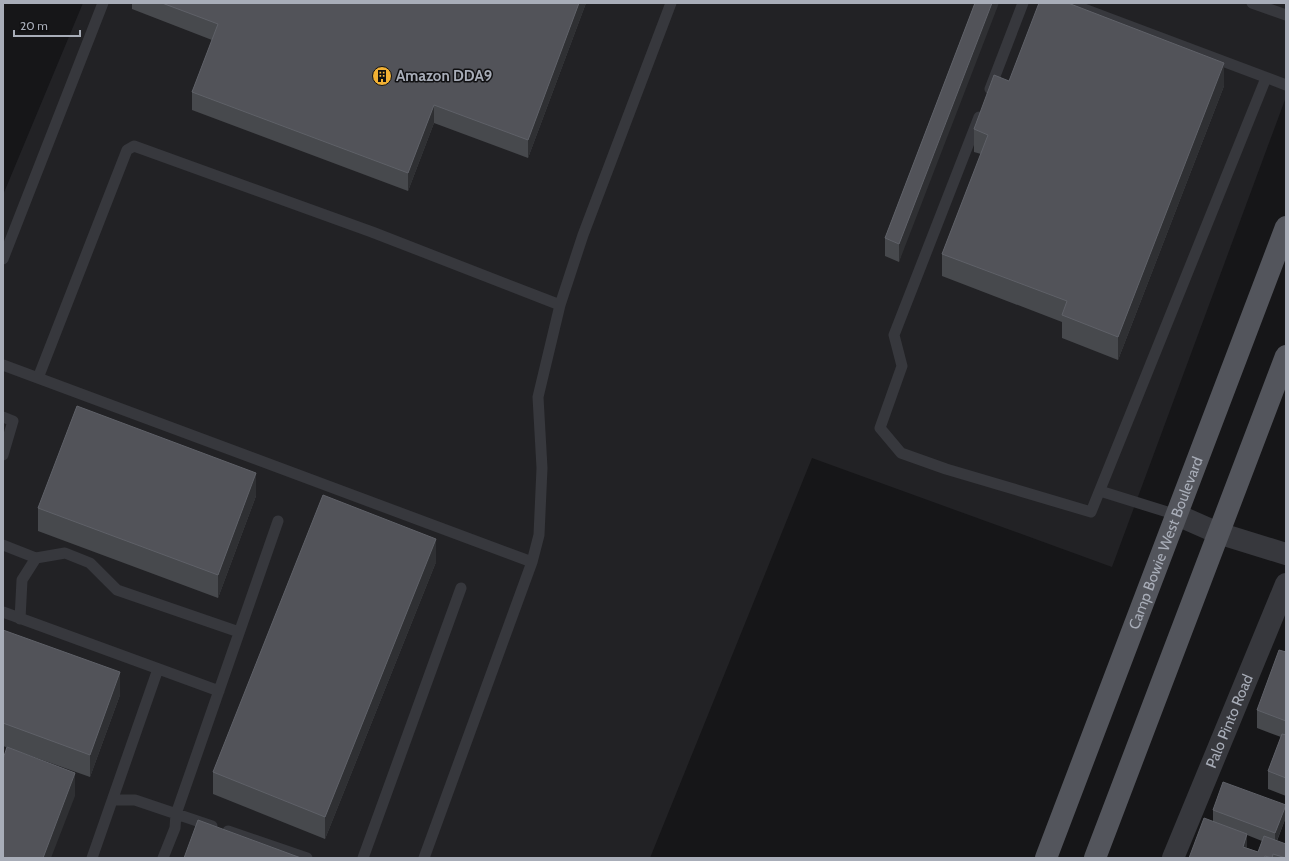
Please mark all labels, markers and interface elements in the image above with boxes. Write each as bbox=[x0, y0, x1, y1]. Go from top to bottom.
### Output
scale bar bbox=[14, 12, 80, 38]
text: 20 m bbox=[20, 18, 48, 33]
building icon: Amazon DDA9 bbox=[371, 65, 393, 87]
place label: Amazon DDA9 bbox=[396, 67, 492, 85]
street label: Camp Bowie West Boulevard bbox=[1125, 454, 1207, 632]
street label: Palo Pinto Road bbox=[1202, 672, 1257, 771]

